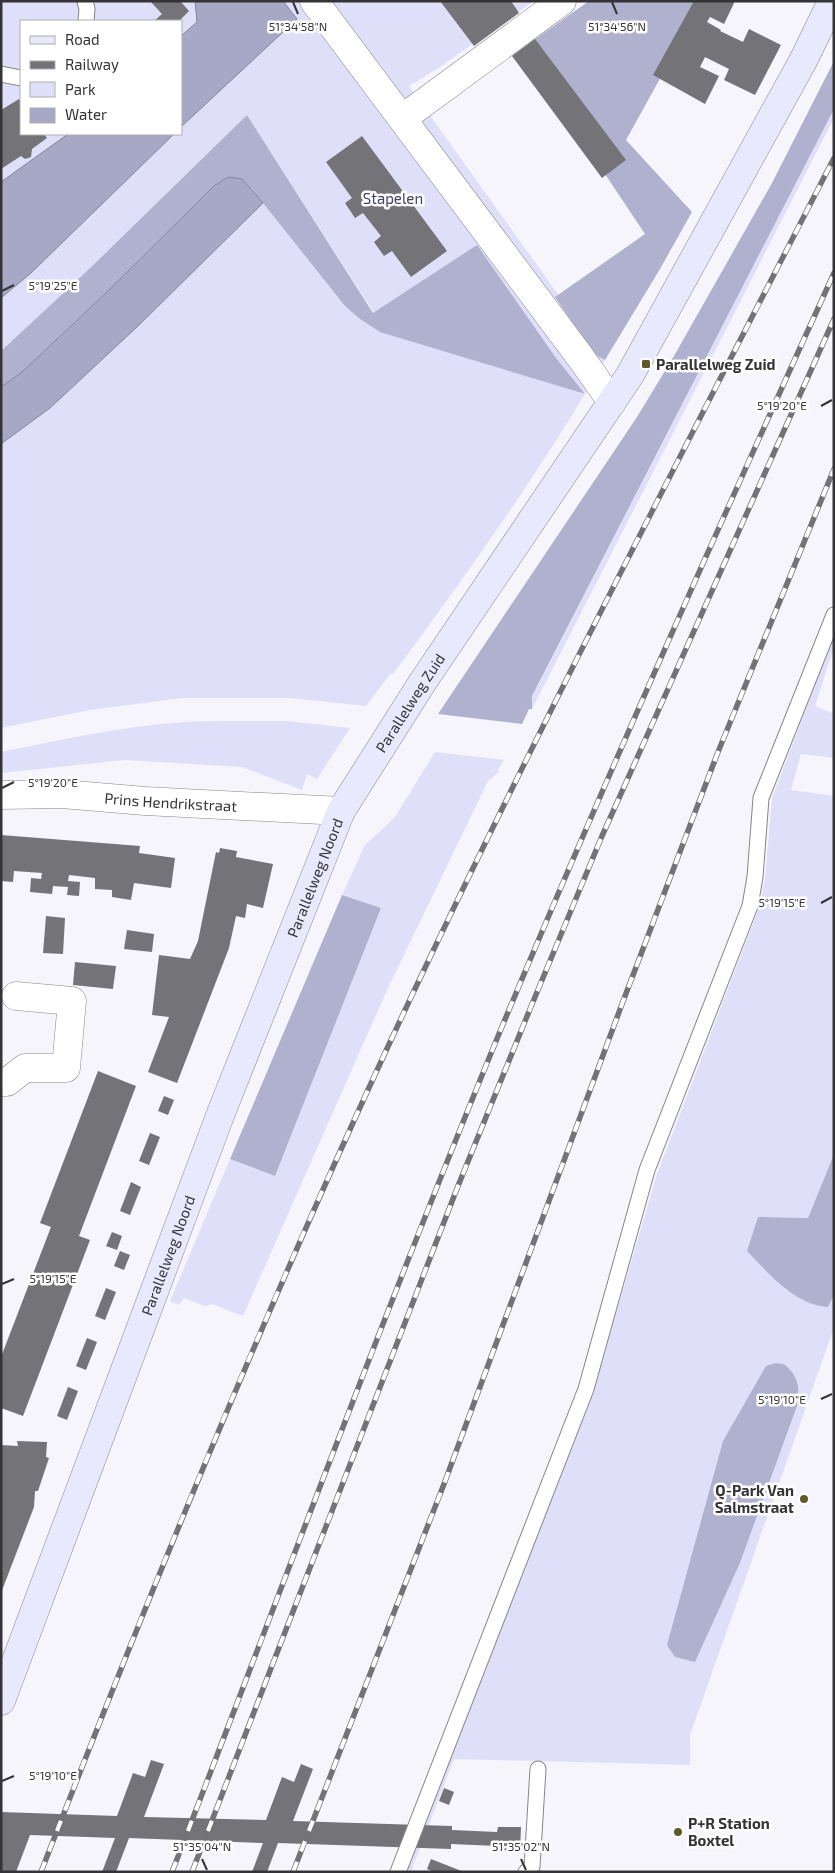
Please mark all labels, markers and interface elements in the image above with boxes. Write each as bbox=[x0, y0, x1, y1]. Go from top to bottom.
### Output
text: 51°34'58"N bbox=[269, 19, 327, 33]
text: 51°34'56"N bbox=[588, 19, 646, 33]
legend bbox=[20, 20, 182, 135]
text: Road bbox=[65, 30, 100, 48]
text: Railway bbox=[65, 55, 119, 73]
text: Park bbox=[65, 80, 96, 98]
text: Water bbox=[65, 105, 107, 123]
park label: Stapelen bbox=[363, 189, 423, 207]
text: 5°19'25"E bbox=[28, 278, 78, 292]
place label: Parallelweg Zuid bbox=[656, 355, 776, 373]
marker: Parallelweg Zuid bbox=[640, 358, 652, 370]
text: 5°19'20"E bbox=[757, 398, 807, 412]
street label: Parallelweg Zuid bbox=[371, 650, 448, 756]
text: 5°19'20"E bbox=[28, 775, 78, 789]
street label: Prins Hendrikstraat bbox=[104, 789, 238, 815]
street label: Parallelweg Noord bbox=[283, 815, 346, 940]
text: 5°19'15"E bbox=[758, 895, 806, 909]
street label: Parallelweg Noord bbox=[137, 1193, 198, 1318]
text: 5°19'15"E bbox=[29, 1271, 77, 1285]
text: 5°19'10"E bbox=[758, 1392, 806, 1406]
place label: Q-Park Van Salmstraat bbox=[715, 1481, 794, 1516]
marker: Q-Park Van Salmstraat bbox=[798, 1493, 810, 1505]
text: 5°19'10"E bbox=[29, 1768, 77, 1782]
place label: P+R Station Boxtel bbox=[688, 1814, 770, 1849]
marker: P+R Station Boxtel bbox=[672, 1826, 684, 1838]
text: 51°35'04"N bbox=[173, 1839, 231, 1853]
text: 51°35'02"N bbox=[492, 1839, 550, 1853]

